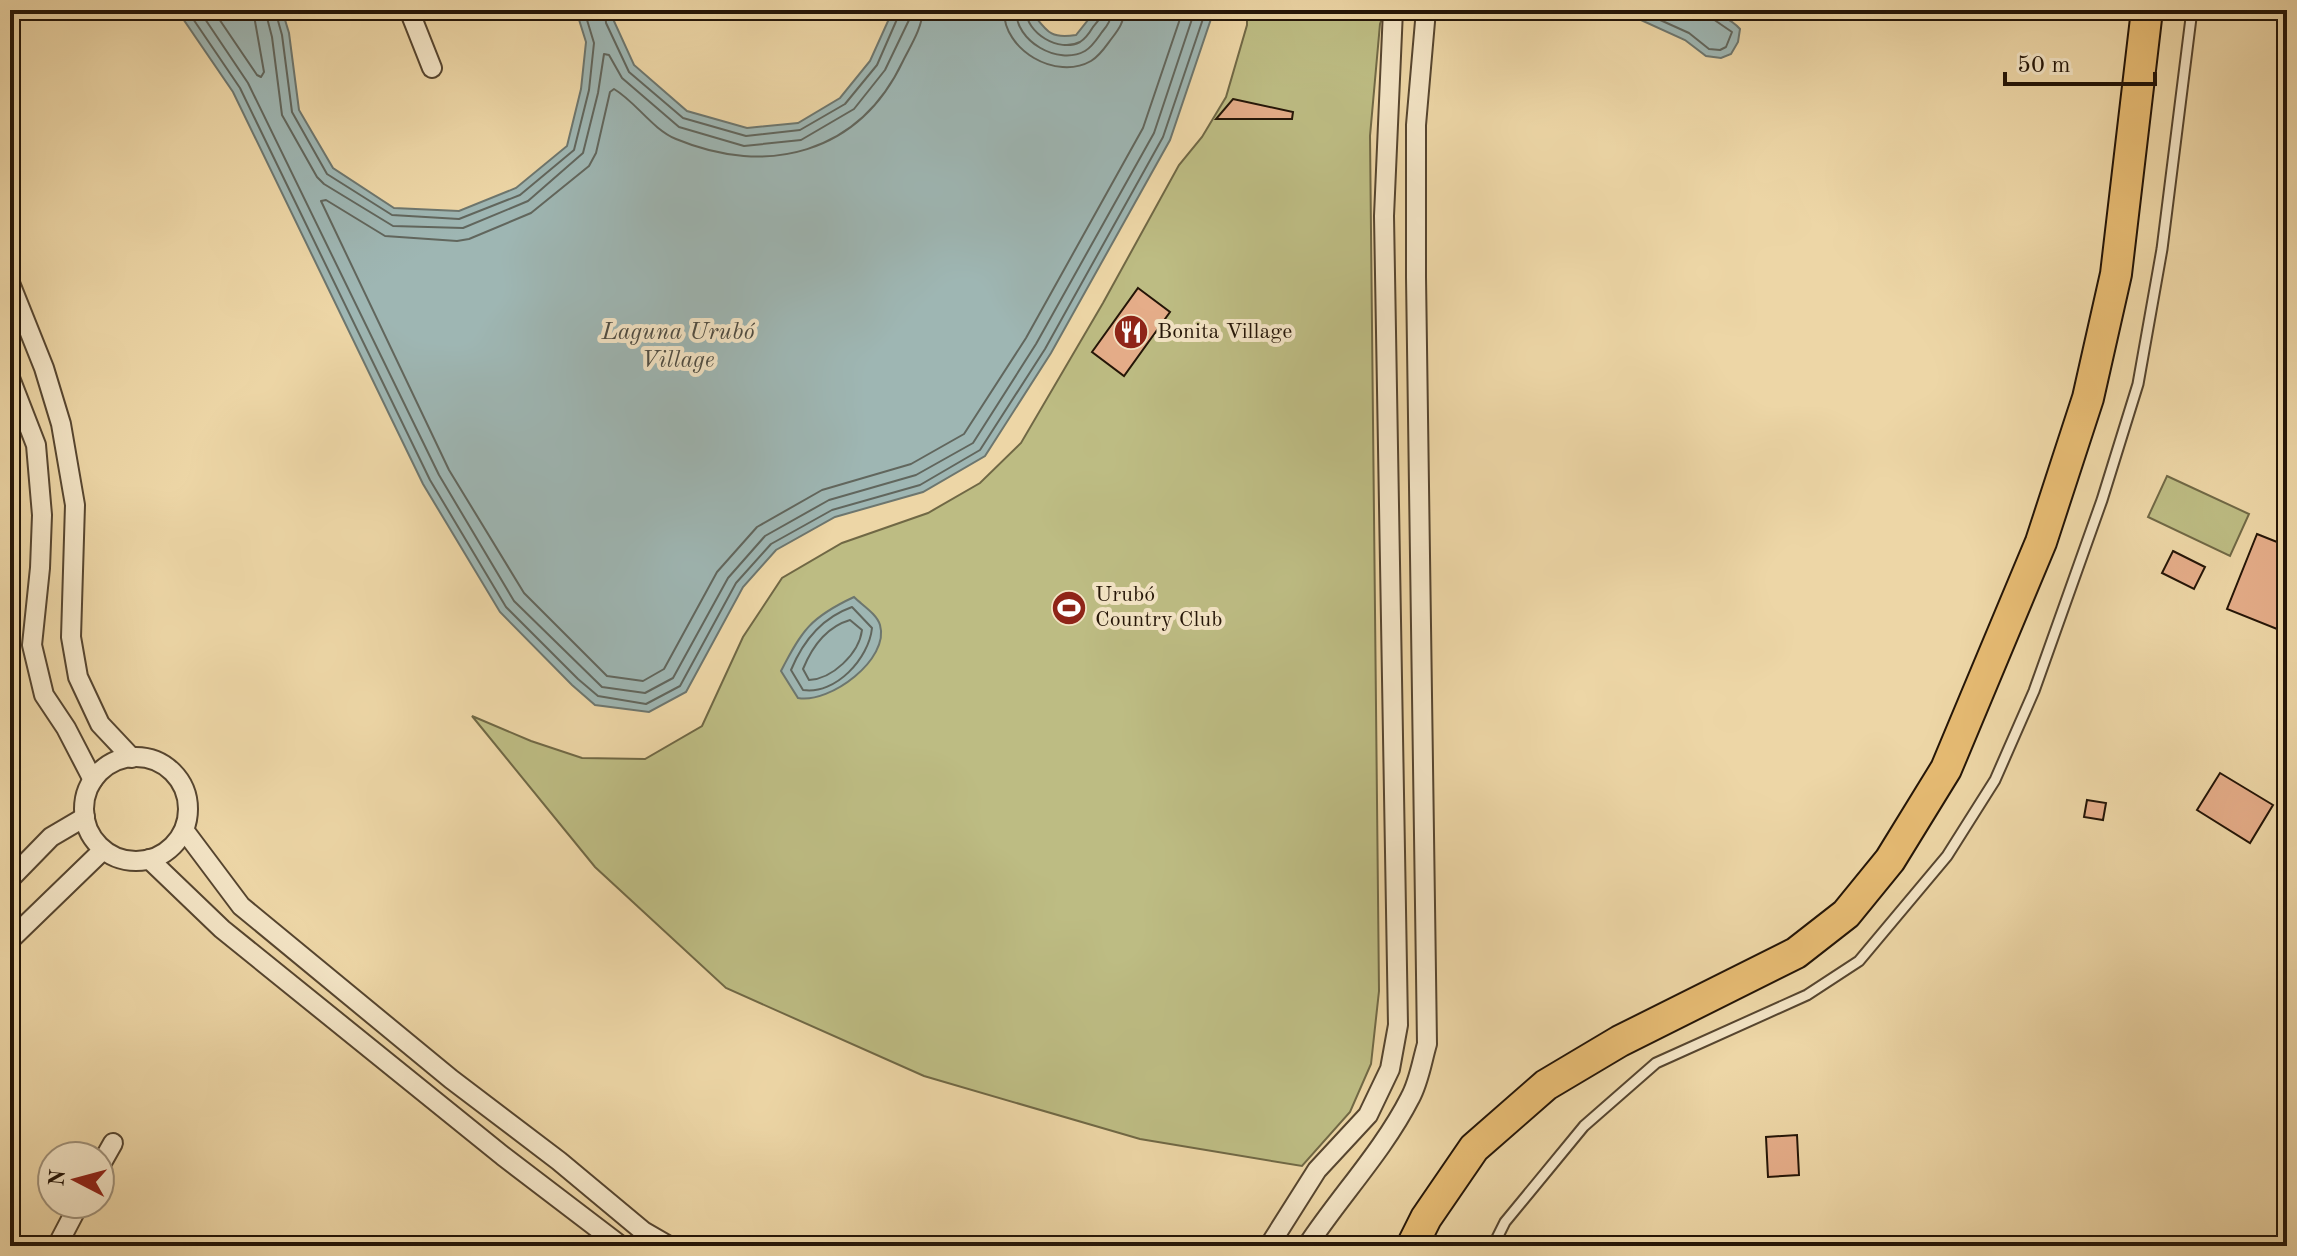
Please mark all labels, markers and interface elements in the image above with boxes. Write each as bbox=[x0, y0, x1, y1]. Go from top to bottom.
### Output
scale bar bbox=[2005, 36, 2155, 86]
text: 50 m bbox=[2017, 54, 2071, 78]
restaurant icon: Bonita Village bbox=[1112, 313, 1150, 351]
water label: Laguna Urubó Village bbox=[600, 321, 756, 373]
place label: Bonita Village bbox=[1157, 321, 1292, 343]
place label: Urubó Country Club bbox=[1095, 584, 1223, 631]
sports icon: Urubó Country Club bbox=[1050, 589, 1088, 627]
north arrow bbox=[36, 1140, 116, 1220]
text: N bbox=[46, 1168, 70, 1188]

